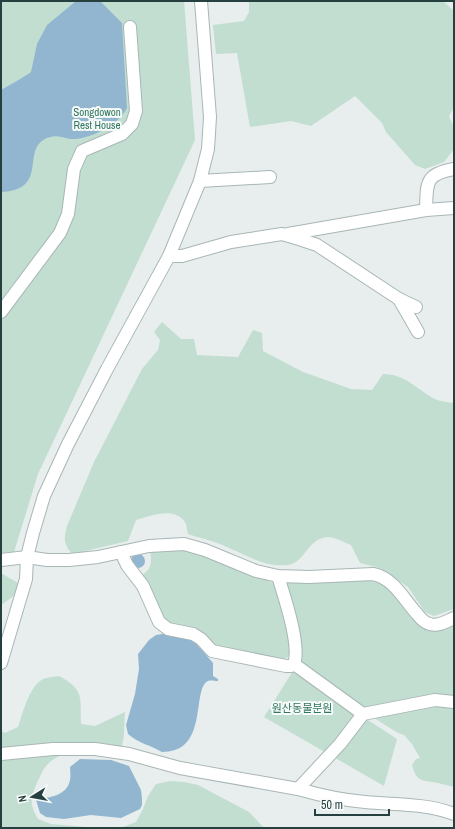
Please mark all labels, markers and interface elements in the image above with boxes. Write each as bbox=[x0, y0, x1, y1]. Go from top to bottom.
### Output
park label: Songdowon Rest House bbox=[73, 105, 121, 132]
park label: 원산동물분원 bbox=[272, 701, 332, 715]
north arrow bbox=[12, 777, 52, 817]
scale bar bbox=[315, 791, 389, 817]
text: N bbox=[15, 794, 30, 803]
text: 50 m bbox=[321, 797, 343, 813]

